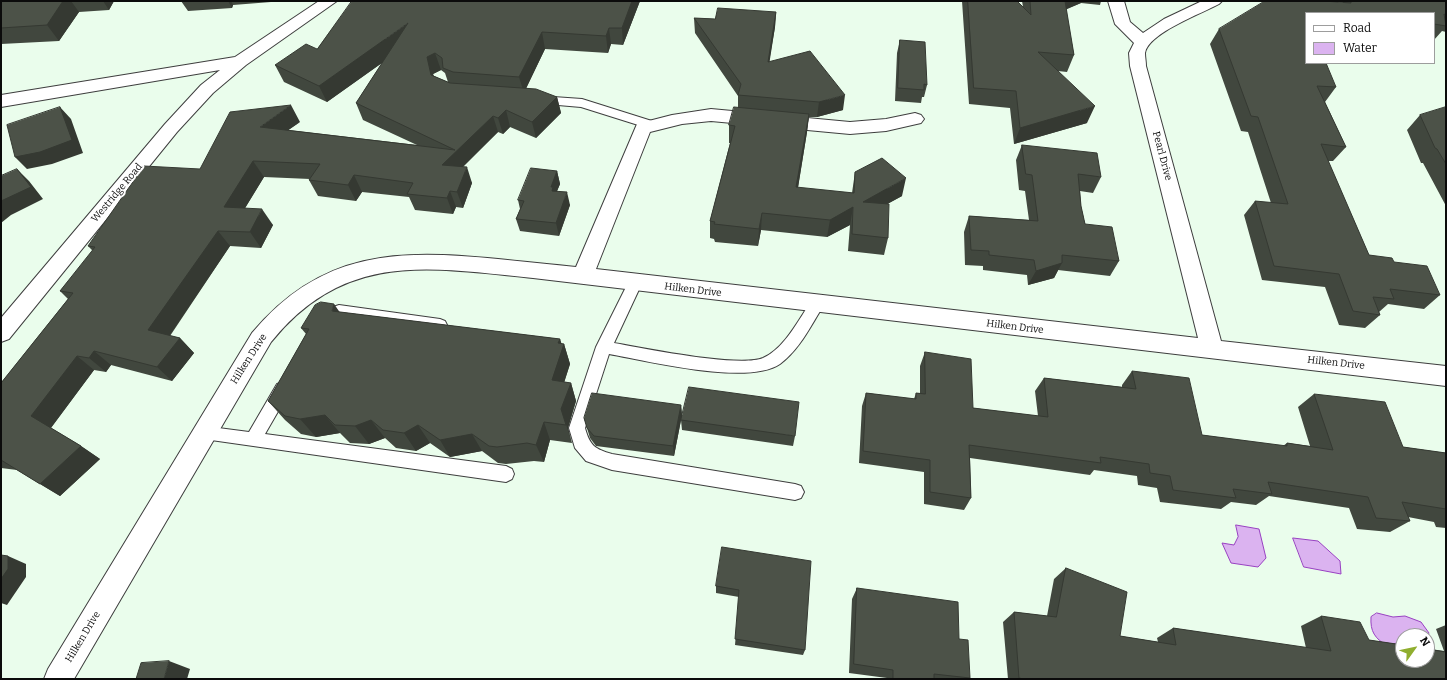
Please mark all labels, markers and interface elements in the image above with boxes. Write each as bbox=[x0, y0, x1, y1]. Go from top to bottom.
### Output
legend bbox=[1305, 12, 1435, 64]
text: Road bbox=[1343, 21, 1371, 35]
text: Water bbox=[1343, 41, 1377, 55]
street label: Pearl Drive bbox=[1150, 130, 1174, 182]
street label: Westridge Road bbox=[89, 161, 145, 225]
street label: Hilken Drive bbox=[664, 281, 722, 299]
street label: Hilken Drive bbox=[986, 318, 1044, 336]
street label: Hilken Drive bbox=[228, 332, 270, 386]
street label: Hilken Drive bbox=[1307, 354, 1365, 372]
street label: Hilken Drive bbox=[63, 609, 103, 665]
north arrow bbox=[1395, 628, 1435, 668]
text: N bbox=[1417, 635, 1432, 649]

